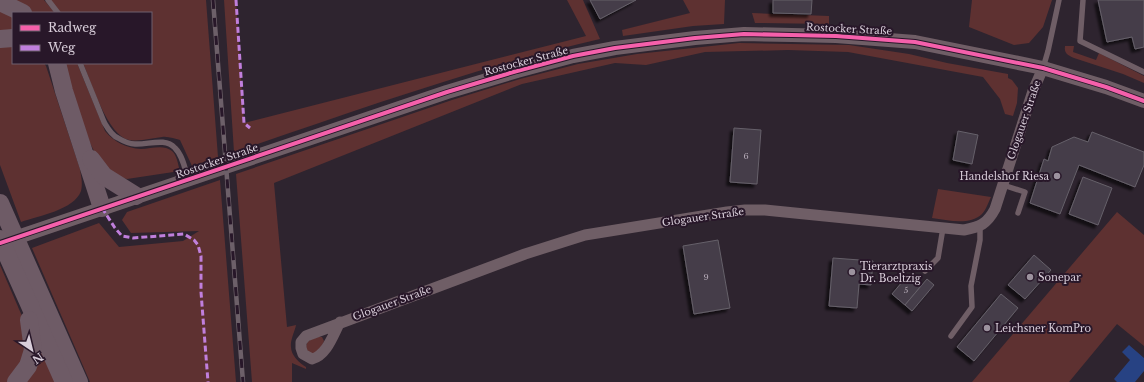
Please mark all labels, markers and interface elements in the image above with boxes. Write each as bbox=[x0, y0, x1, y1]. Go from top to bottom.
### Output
legend bbox=[12, 12, 152, 64]
text: Radweg bbox=[48, 20, 97, 35]
street label: Rostocker Straße bbox=[805, 20, 893, 38]
text: Weg bbox=[47, 40, 76, 55]
street label: Rostocker Straße bbox=[483, 43, 570, 78]
street label: Glogauer Straße bbox=[1004, 78, 1044, 161]
street label: Rostocker Straße bbox=[174, 141, 260, 181]
house number: 6 bbox=[743, 151, 749, 161]
place label: Handelshof Riesa bbox=[960, 170, 1049, 183]
marker: Handelshof Riesa bbox=[1052, 171, 1062, 181]
street label: Glogauer Straße bbox=[661, 205, 745, 229]
place label: Tierarztpraxis Dr. Boeltzig bbox=[860, 260, 933, 285]
marker: Tierarztpraxis Dr. Boeltzig bbox=[847, 267, 857, 277]
place label: Sonepar bbox=[1038, 271, 1081, 284]
house number: 9 bbox=[703, 272, 709, 282]
marker: Sonepar bbox=[1025, 272, 1035, 282]
street label: Glogauer Straße bbox=[351, 283, 433, 323]
house number: 5 bbox=[904, 285, 909, 295]
place label: Leichsner KomPro bbox=[995, 322, 1091, 335]
marker: Leichsner KomPro bbox=[982, 323, 992, 333]
north arrow bbox=[12, 330, 52, 370]
text: N bbox=[29, 349, 46, 367]

